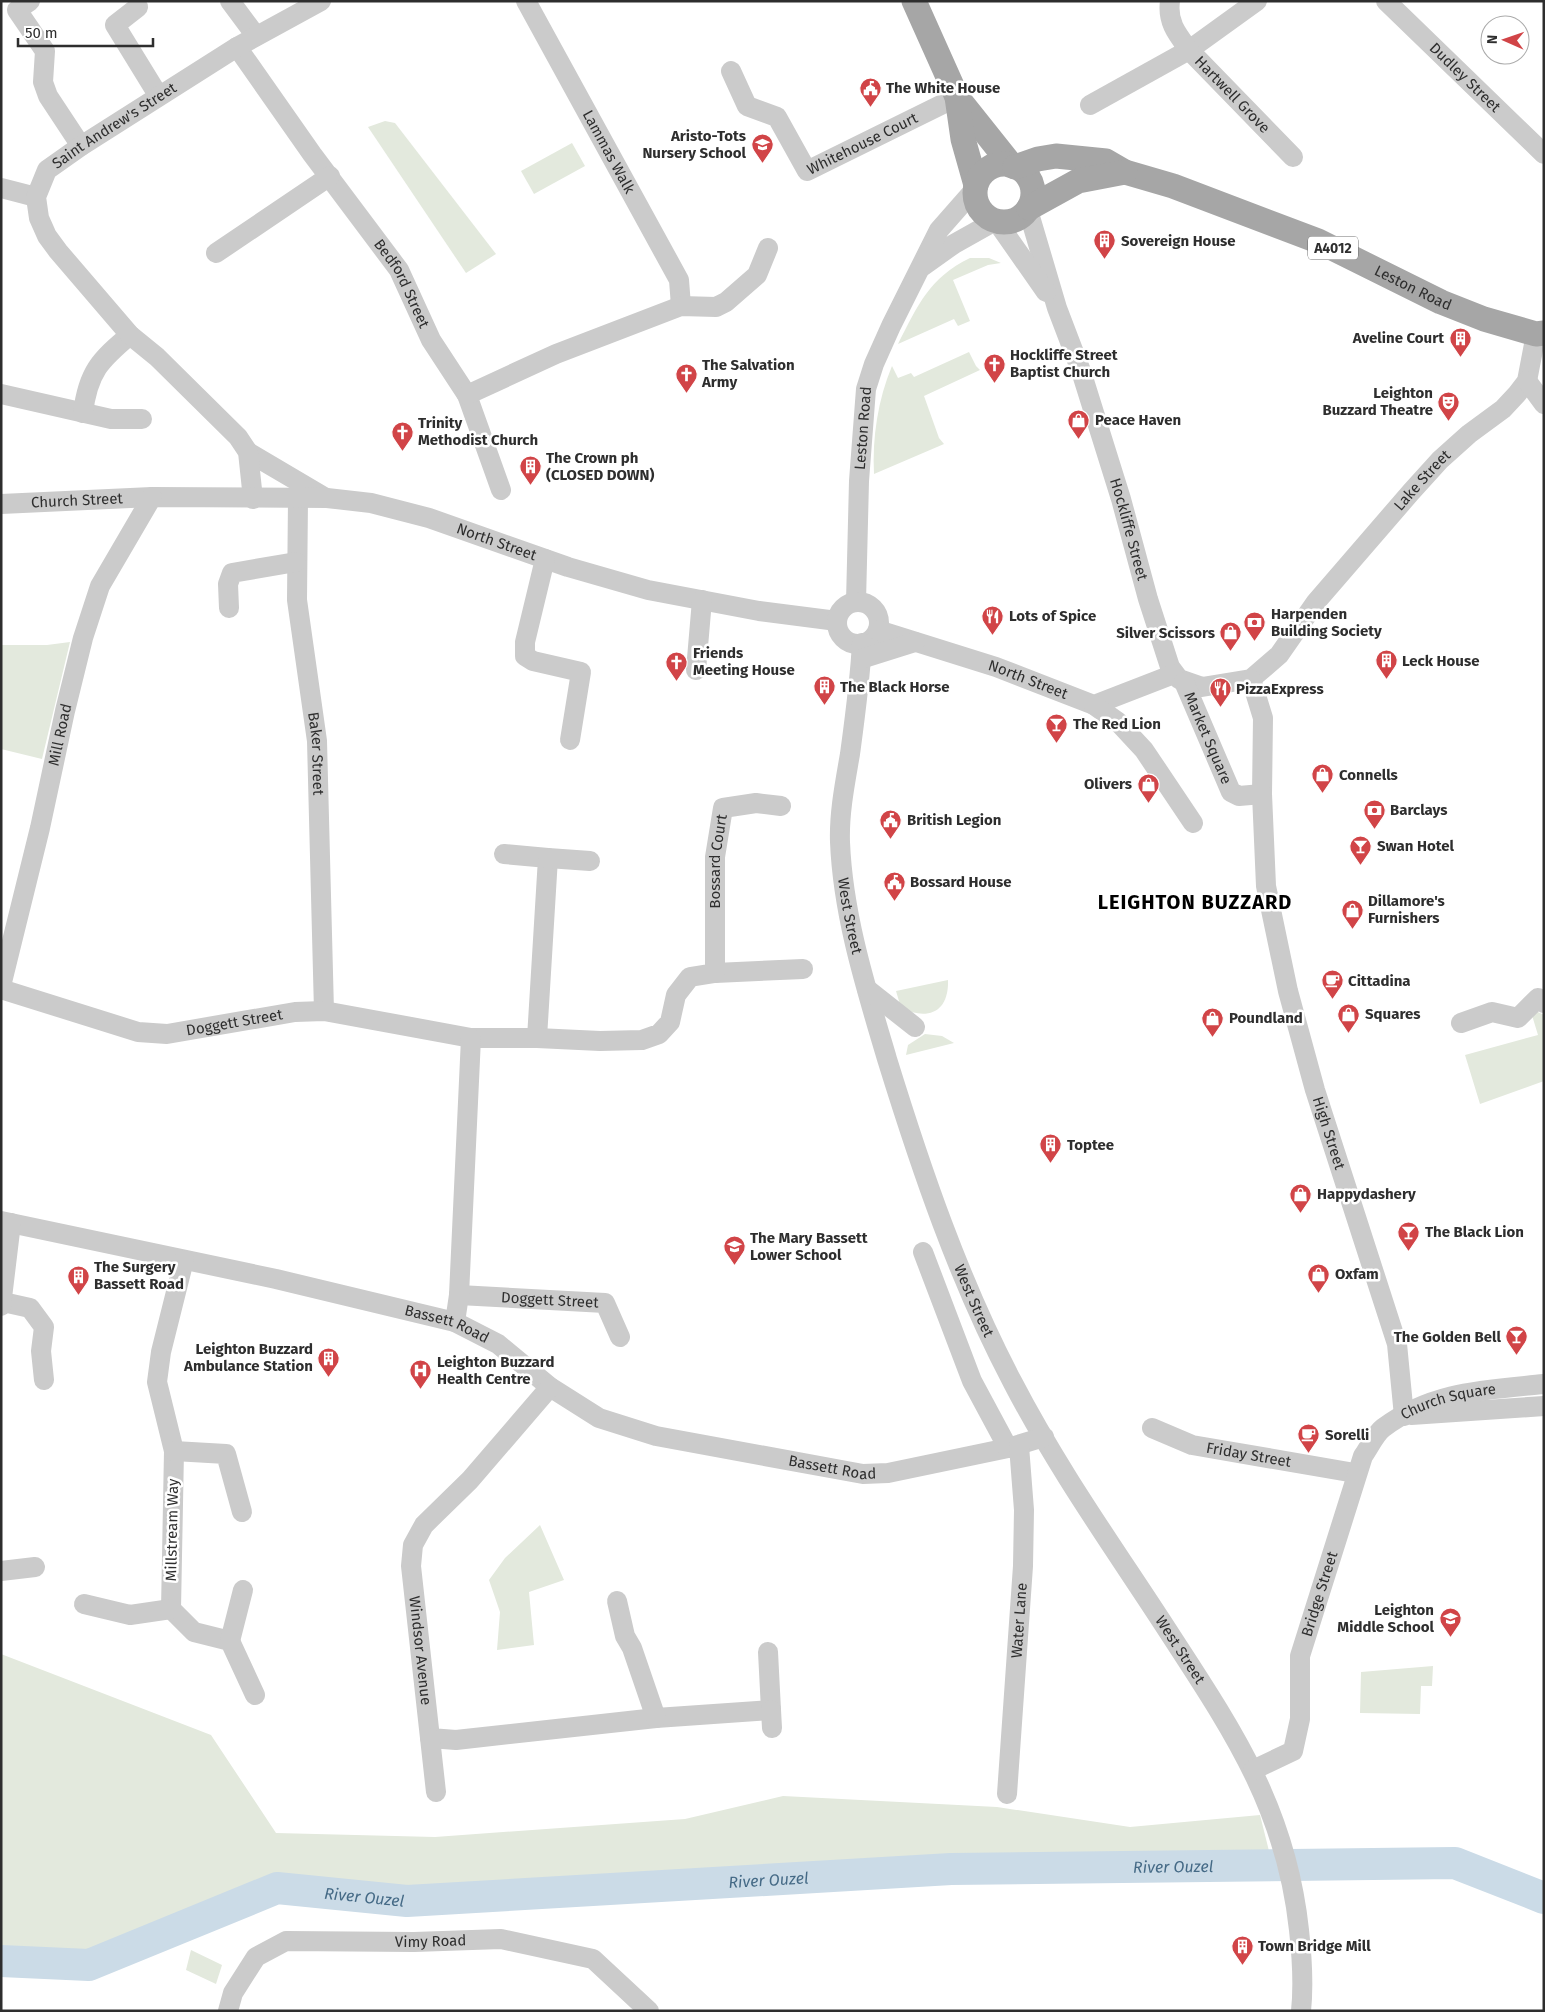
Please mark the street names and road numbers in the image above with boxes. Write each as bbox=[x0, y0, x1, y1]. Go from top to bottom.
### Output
street label: Dudley Street bbox=[1426, 39, 1505, 116]
street label: Hartwell Grove bbox=[1191, 52, 1274, 137]
street label: Saint Andrew's Street bbox=[49, 78, 180, 172]
street label: Lammas Walk bbox=[579, 107, 639, 197]
street label: Whitehouse Court bbox=[804, 109, 921, 179]
street label: Bedford Street bbox=[370, 236, 434, 331]
road number: A4012 bbox=[1308, 237, 1358, 260]
street label: Leston Road bbox=[1372, 261, 1454, 314]
street label: Leston Road bbox=[851, 386, 875, 471]
street label: Lake Street bbox=[1390, 445, 1455, 514]
street label: Hockliffe Street bbox=[1106, 476, 1152, 583]
street label: Church Street bbox=[31, 489, 124, 512]
street label: North Street bbox=[454, 519, 540, 564]
street label: North Street bbox=[986, 656, 1071, 703]
street label: Market Square bbox=[1180, 689, 1236, 787]
street label: Mill Road bbox=[44, 702, 75, 768]
street label: Baker Street bbox=[304, 711, 327, 796]
street label: Bossard Court bbox=[706, 812, 731, 909]
street label: West Street bbox=[834, 876, 866, 957]
street label: Doggett Street bbox=[185, 1005, 285, 1040]
street label: High Street bbox=[1309, 1094, 1349, 1172]
street label: West Street bbox=[950, 1262, 998, 1341]
street label: Doggett Street bbox=[501, 1288, 600, 1312]
street label: Bassett Road bbox=[403, 1301, 492, 1347]
street label: Church Square bbox=[1397, 1380, 1497, 1424]
street label: Friday Street bbox=[1205, 1439, 1293, 1471]
street label: Bassett Road bbox=[787, 1452, 877, 1483]
street label: Millstream Way bbox=[162, 1478, 182, 1582]
street label: Bridge Street bbox=[1298, 1549, 1342, 1639]
street label: Water Lane bbox=[1008, 1582, 1031, 1659]
street label: Windsor Avenue bbox=[405, 1595, 435, 1706]
street label: West Street bbox=[1151, 1612, 1209, 1688]
street label: Vimy Road bbox=[395, 1931, 467, 1951]

